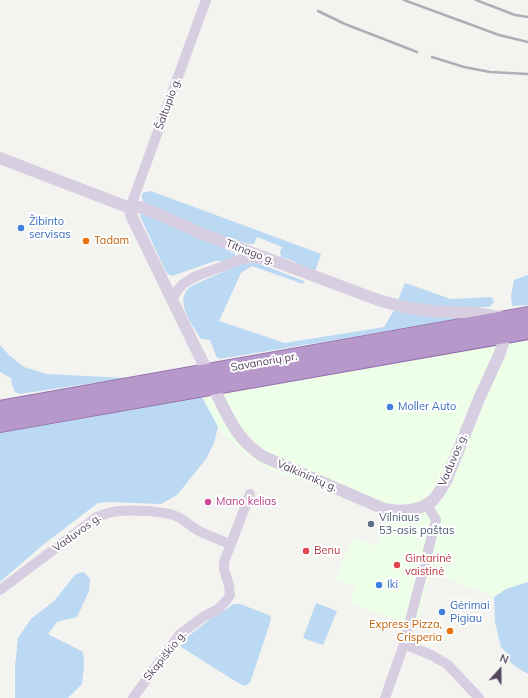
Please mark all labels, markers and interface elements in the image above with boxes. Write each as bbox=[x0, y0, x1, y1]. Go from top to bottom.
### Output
street label: Šaltupio g. bbox=[153, 76, 183, 132]
place label: Žibinto servisas bbox=[29, 215, 71, 241]
marker: Žibinto servisas bbox=[16, 223, 26, 233]
place label: Tadam bbox=[94, 234, 129, 248]
marker: Tadam bbox=[81, 236, 91, 246]
street label: Titnago g. bbox=[224, 237, 276, 267]
street label: Savanorių pr. bbox=[230, 350, 298, 374]
place label: Moller Auto bbox=[398, 400, 456, 414]
marker: Moller Auto bbox=[385, 402, 395, 412]
street label: Vaduvos g. bbox=[436, 432, 470, 488]
street label: Valkininkų g. bbox=[275, 457, 339, 495]
place label: Mano kelias bbox=[216, 495, 276, 509]
marker: Mano kelias bbox=[203, 497, 213, 507]
street label: Vaduvos g. bbox=[50, 511, 104, 555]
place label: Vilniaus 53-asis paštas bbox=[379, 511, 454, 537]
marker: Vilniaus 53-asis paštas bbox=[366, 519, 376, 529]
place label: Benu bbox=[314, 544, 340, 558]
marker: Benu bbox=[301, 546, 311, 556]
place label: Gintarinė vaistinė bbox=[405, 552, 452, 578]
marker: Gintarinė vaistinė bbox=[392, 560, 402, 570]
place label: Iki bbox=[387, 578, 398, 592]
marker: Iki bbox=[374, 580, 384, 590]
place label: Gėrimai Pigiau bbox=[450, 599, 490, 625]
marker: Gėrimai Pigiau bbox=[437, 607, 447, 617]
place label: Express Pizza, Crisperia bbox=[369, 618, 442, 644]
marker: Express Pizza, Crisperia bbox=[445, 626, 455, 636]
street label: Skapiškio g. bbox=[141, 628, 189, 684]
north arrow bbox=[480, 650, 520, 690]
text: N bbox=[498, 651, 511, 667]

